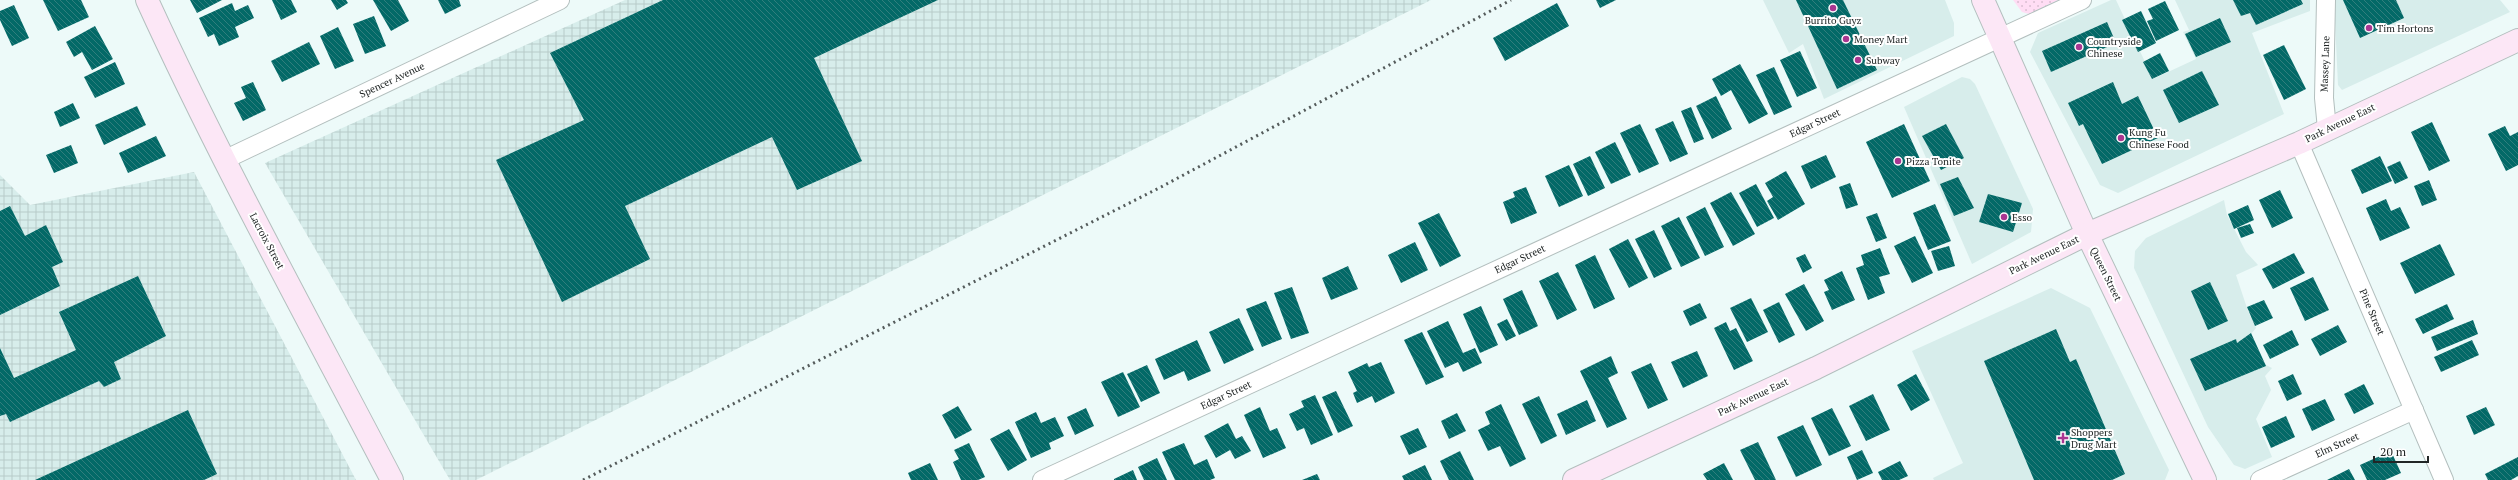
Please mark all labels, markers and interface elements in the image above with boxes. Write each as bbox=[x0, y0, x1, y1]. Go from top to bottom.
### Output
marker: Burrito Guyz bbox=[1828, 3, 1838, 13]
place label: Burrito Guyz bbox=[1805, 14, 1861, 27]
place label: Tim Hortons bbox=[2377, 22, 2433, 35]
marker: Tim Hortons bbox=[2364, 23, 2374, 33]
place label: Money Mart bbox=[1854, 33, 1908, 46]
marker: Money Mart bbox=[1841, 34, 1851, 44]
place label: Countryside Chinese bbox=[2087, 35, 2141, 60]
street label: Massey Lane bbox=[2318, 36, 2332, 92]
marker: Countryside Chinese bbox=[2074, 42, 2084, 52]
place label: Subway bbox=[1866, 54, 1901, 67]
marker: Subway bbox=[1853, 55, 1863, 65]
street label: Spencer Avenue bbox=[357, 59, 427, 101]
street label: Park Avenue East bbox=[2303, 100, 2377, 146]
street label: Edgar Street bbox=[1787, 105, 1843, 140]
place label: Kung Fu Chinese Food bbox=[2129, 126, 2190, 151]
marker: Kung Fu Chinese Food bbox=[2116, 133, 2126, 143]
place label: Pizza Tonite bbox=[1906, 155, 1961, 168]
marker: Pizza Tonite bbox=[1893, 156, 1903, 166]
street label: Lacroix Street bbox=[247, 211, 287, 272]
place label: Esso bbox=[2012, 211, 2032, 224]
marker: Esso bbox=[1999, 212, 2009, 222]
street label: Park Avenue East bbox=[2007, 232, 2081, 278]
street label: Edgar Street bbox=[1492, 241, 1548, 276]
street label: Queen Street bbox=[2087, 245, 2125, 303]
street label: Pine Street bbox=[2356, 287, 2388, 337]
street label: Park Avenue East bbox=[1716, 375, 1791, 419]
street label: Edgar Street bbox=[1198, 377, 1254, 412]
place label: Shoppers Drug Mart bbox=[2071, 426, 2117, 451]
street label: Elm Street bbox=[2313, 429, 2361, 460]
marker: Shoppers Drug Mart bbox=[2058, 433, 2068, 443]
scale bar bbox=[2374, 438, 2428, 464]
text: 20 m bbox=[2380, 444, 2407, 459]

